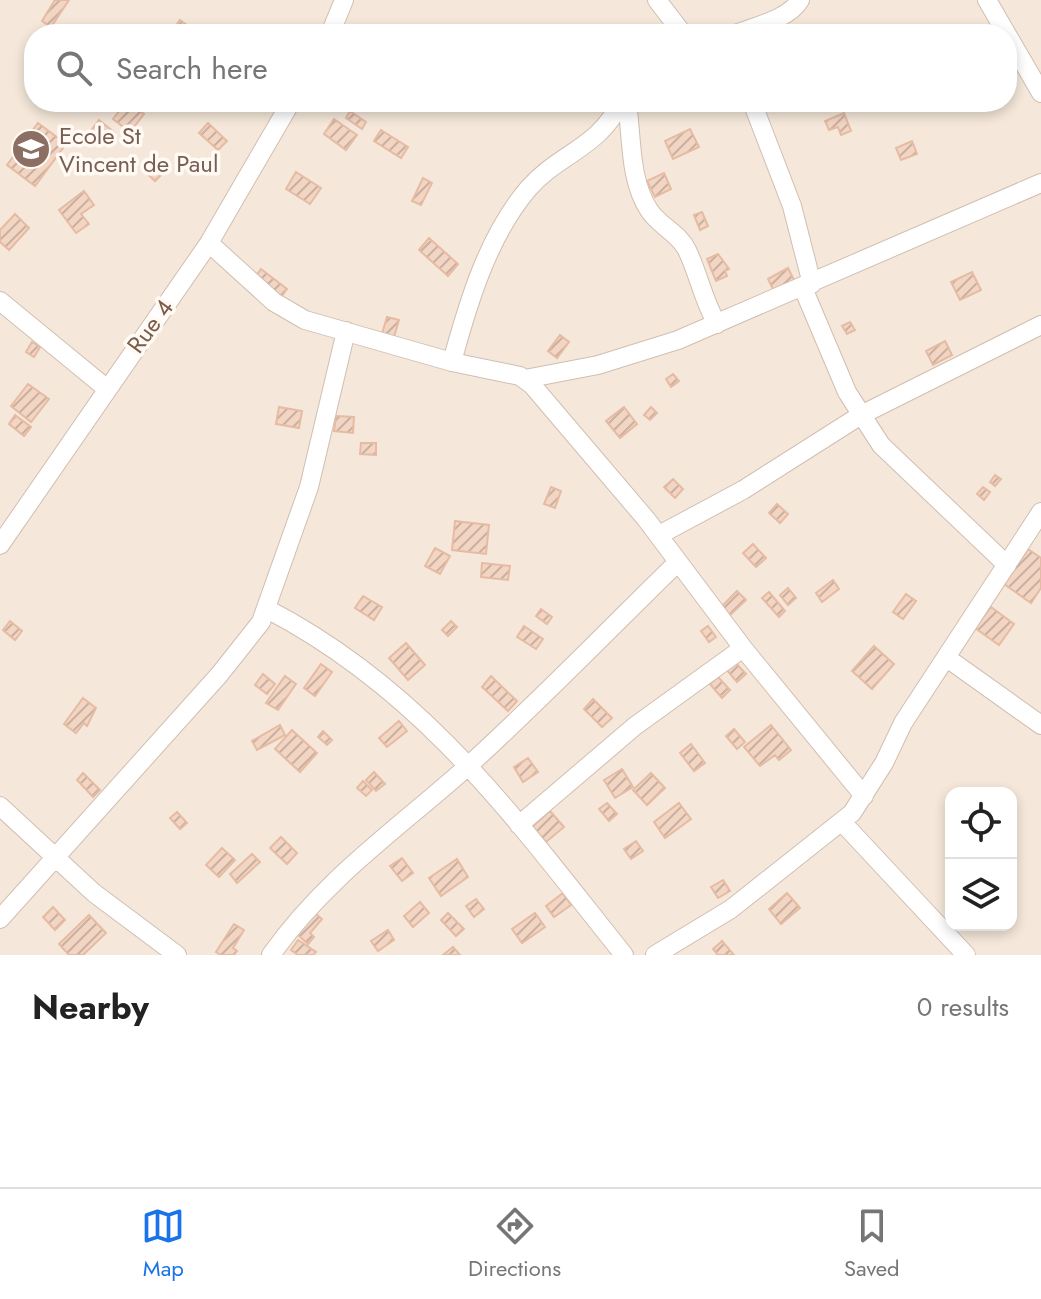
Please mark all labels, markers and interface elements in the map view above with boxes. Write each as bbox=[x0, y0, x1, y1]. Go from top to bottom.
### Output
search box bbox=[24, 24, 1017, 112]
icon: search bbox=[52, 46, 96, 90]
text: Search here bbox=[116, 47, 268, 90]
place label: Ecole St Vincent de Paul bbox=[59, 118, 218, 181]
school or university icon: Ecole St Vincent de Paul bbox=[10, 128, 52, 170]
street label: Rue 4 bbox=[118, 292, 182, 360]
map controls bbox=[945, 787, 1017, 931]
button: locate bbox=[945, 787, 1017, 859]
button: layers bbox=[945, 859, 1017, 931]
text: Nearby bbox=[32, 983, 149, 1032]
text: 0 results bbox=[917, 988, 1009, 1026]
tab: Map bbox=[141, 1204, 185, 1284]
tab: Directions bbox=[468, 1204, 561, 1284]
tab: Saved bbox=[844, 1204, 900, 1284]

